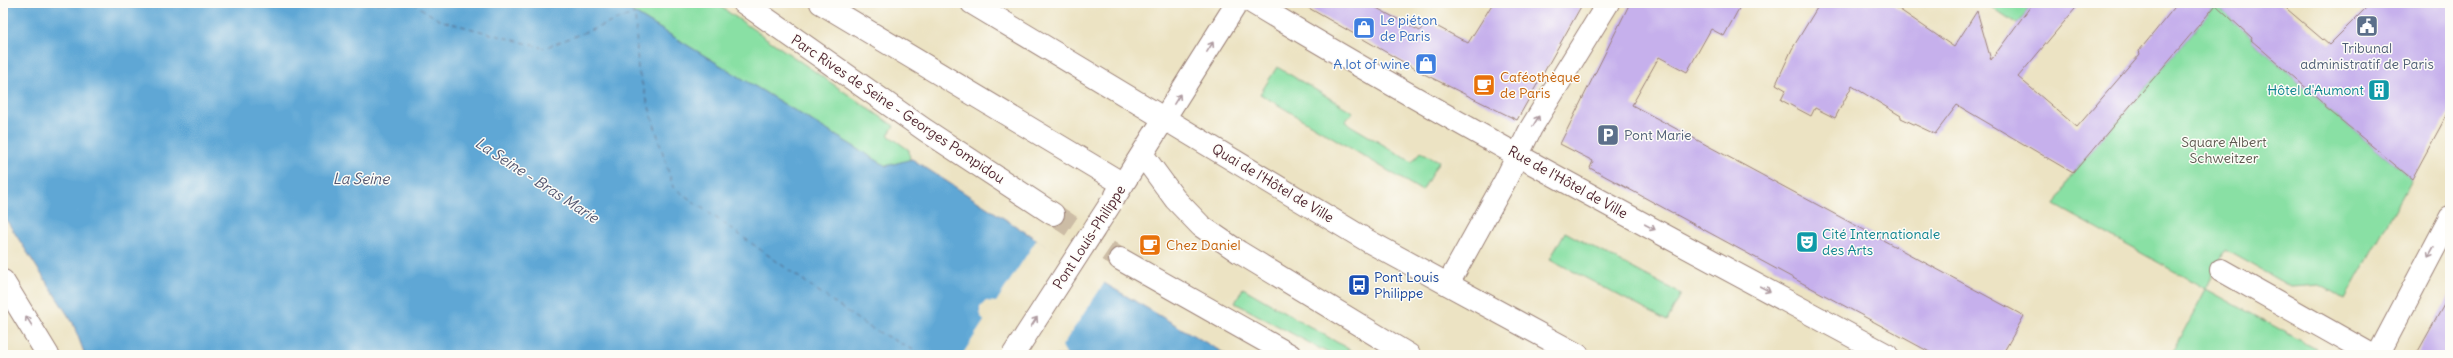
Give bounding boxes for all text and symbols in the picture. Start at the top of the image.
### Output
place label: Le piéton de Paris [1380,11,1437,45]
public building icon: Tribunal administratif de Paris [2354,13,2380,39]
shop icon: Le piéton de Paris [1351,15,1377,41]
street label: Parc Rives de Seine - Georges Pompidou [788,31,1008,187]
place label: Tribunal administratif de Paris [2300,39,2434,73]
one-way arrow [1206,41,1214,53]
shop icon: A lot of wine [1413,51,1439,77]
place label: A lot of wine [1333,55,1410,73]
place label: Caféothèque de Paris [1500,68,1580,102]
cafe icon: Caféothèque de Paris [1471,72,1497,98]
building icon: Hôtel d'Aumont [2366,77,2392,103]
place label: Hôtel d'Aumont [2267,81,2364,99]
one-way arrow [1173,93,1181,105]
one-way arrow [1533,115,1541,127]
parking icon: Pont Marie [1595,122,1621,148]
place label: Pont Marie [1624,126,1692,144]
water label: La Seine - Bras Marie [472,133,603,227]
park label: Square Albert Schweitzer [2181,133,2267,167]
street label: Quai de l'Hôtel de Ville [1209,139,1337,227]
street label: Rue de l'Hôtel de Ville [1505,142,1631,222]
water label: La Seine [333,169,390,188]
street label: Pont Louis-Philippe [1049,182,1129,292]
one-way arrow [1644,223,1656,231]
place label: Cité Internationale des Arts [1822,225,1940,259]
theatre icon: Cité Internationale des Arts [1794,229,1820,255]
cafe icon: Chez Daniel [1137,232,1163,258]
place label: Chez Daniel [1166,236,1241,254]
one-way arrow [2427,246,2435,258]
place label: Pont Louis Philippe [1374,268,1439,302]
bus stop icon: Pont Louis Philippe [1346,272,1372,298]
one-way arrow [1758,285,1770,293]
one-way arrow [25,316,33,327]
one-way arrow [1030,317,1038,328]

